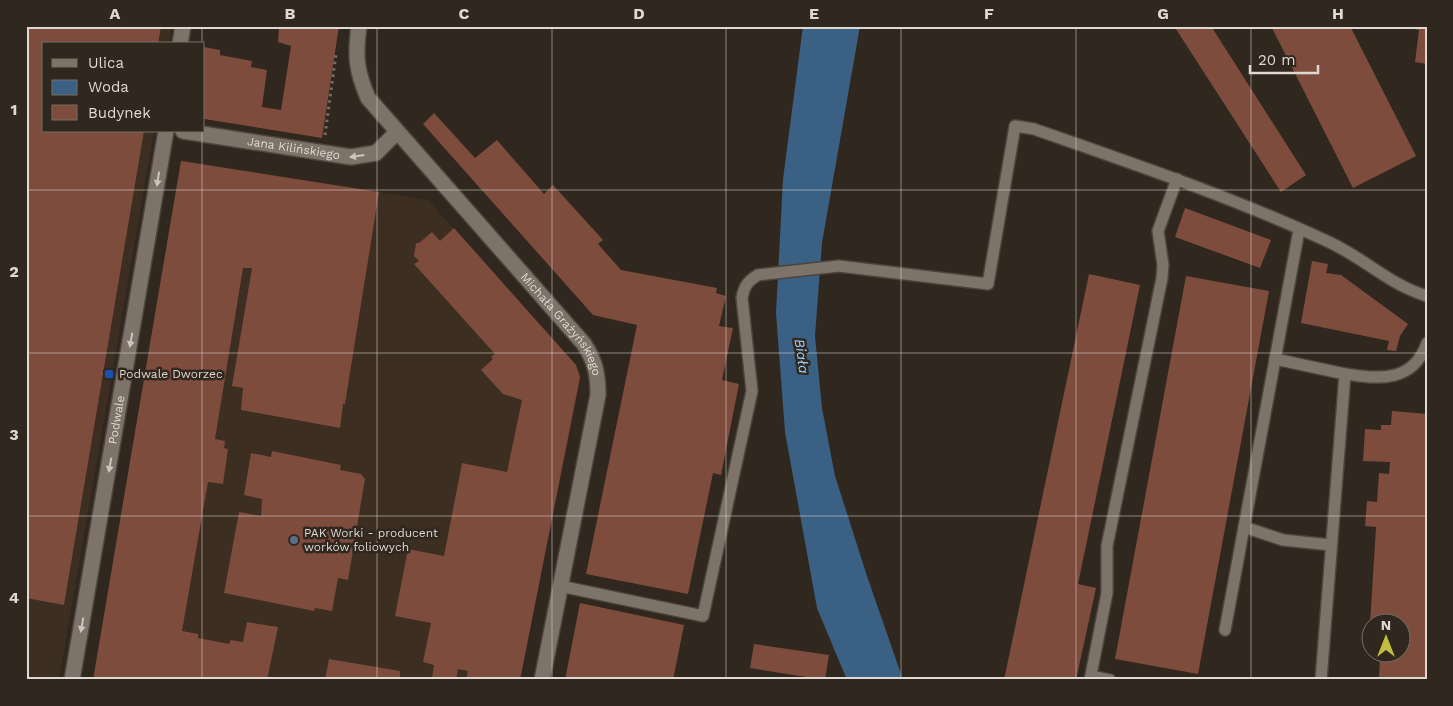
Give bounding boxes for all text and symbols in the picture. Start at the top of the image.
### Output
text: A [110,4,121,23]
text: B [285,4,296,23]
text: C [459,4,470,23]
text: D [633,4,645,23]
text: E [809,4,819,23]
text: F [984,4,994,23]
text: G [1157,4,1169,23]
text: H [1332,4,1344,23]
legend [42,42,205,132]
scale bar [1250,42,1318,74]
text: 20 m [1258,51,1296,69]
text: Ulica [88,54,125,72]
text: Woda [88,78,129,96]
text: 1 [11,100,17,119]
text: Budynek [88,104,151,122]
street label: Jana Kilińskiego [246,134,341,162]
one-way arrow [348,152,364,160]
one-way arrow [154,172,162,188]
text: 2 [9,262,19,281]
street label: Michała Grażyńskiego [518,270,604,377]
one-way arrow [127,332,135,348]
water label: Biała [792,338,812,375]
place label: Podwale Dworzec [119,367,223,381]
marker: Podwale Dworzec [103,368,115,380]
street label: Podwale [105,394,128,445]
text: 3 [9,425,19,444]
one-way arrow [105,457,113,473]
place label: PAK Worki - producent worków foliowych [304,526,438,554]
marker: PAK Worki - producent worków foliowych [288,534,300,546]
text: 4 [9,588,19,607]
north arrow [1360,614,1410,664]
one-way arrow [78,617,86,633]
text: N [1381,617,1391,633]

